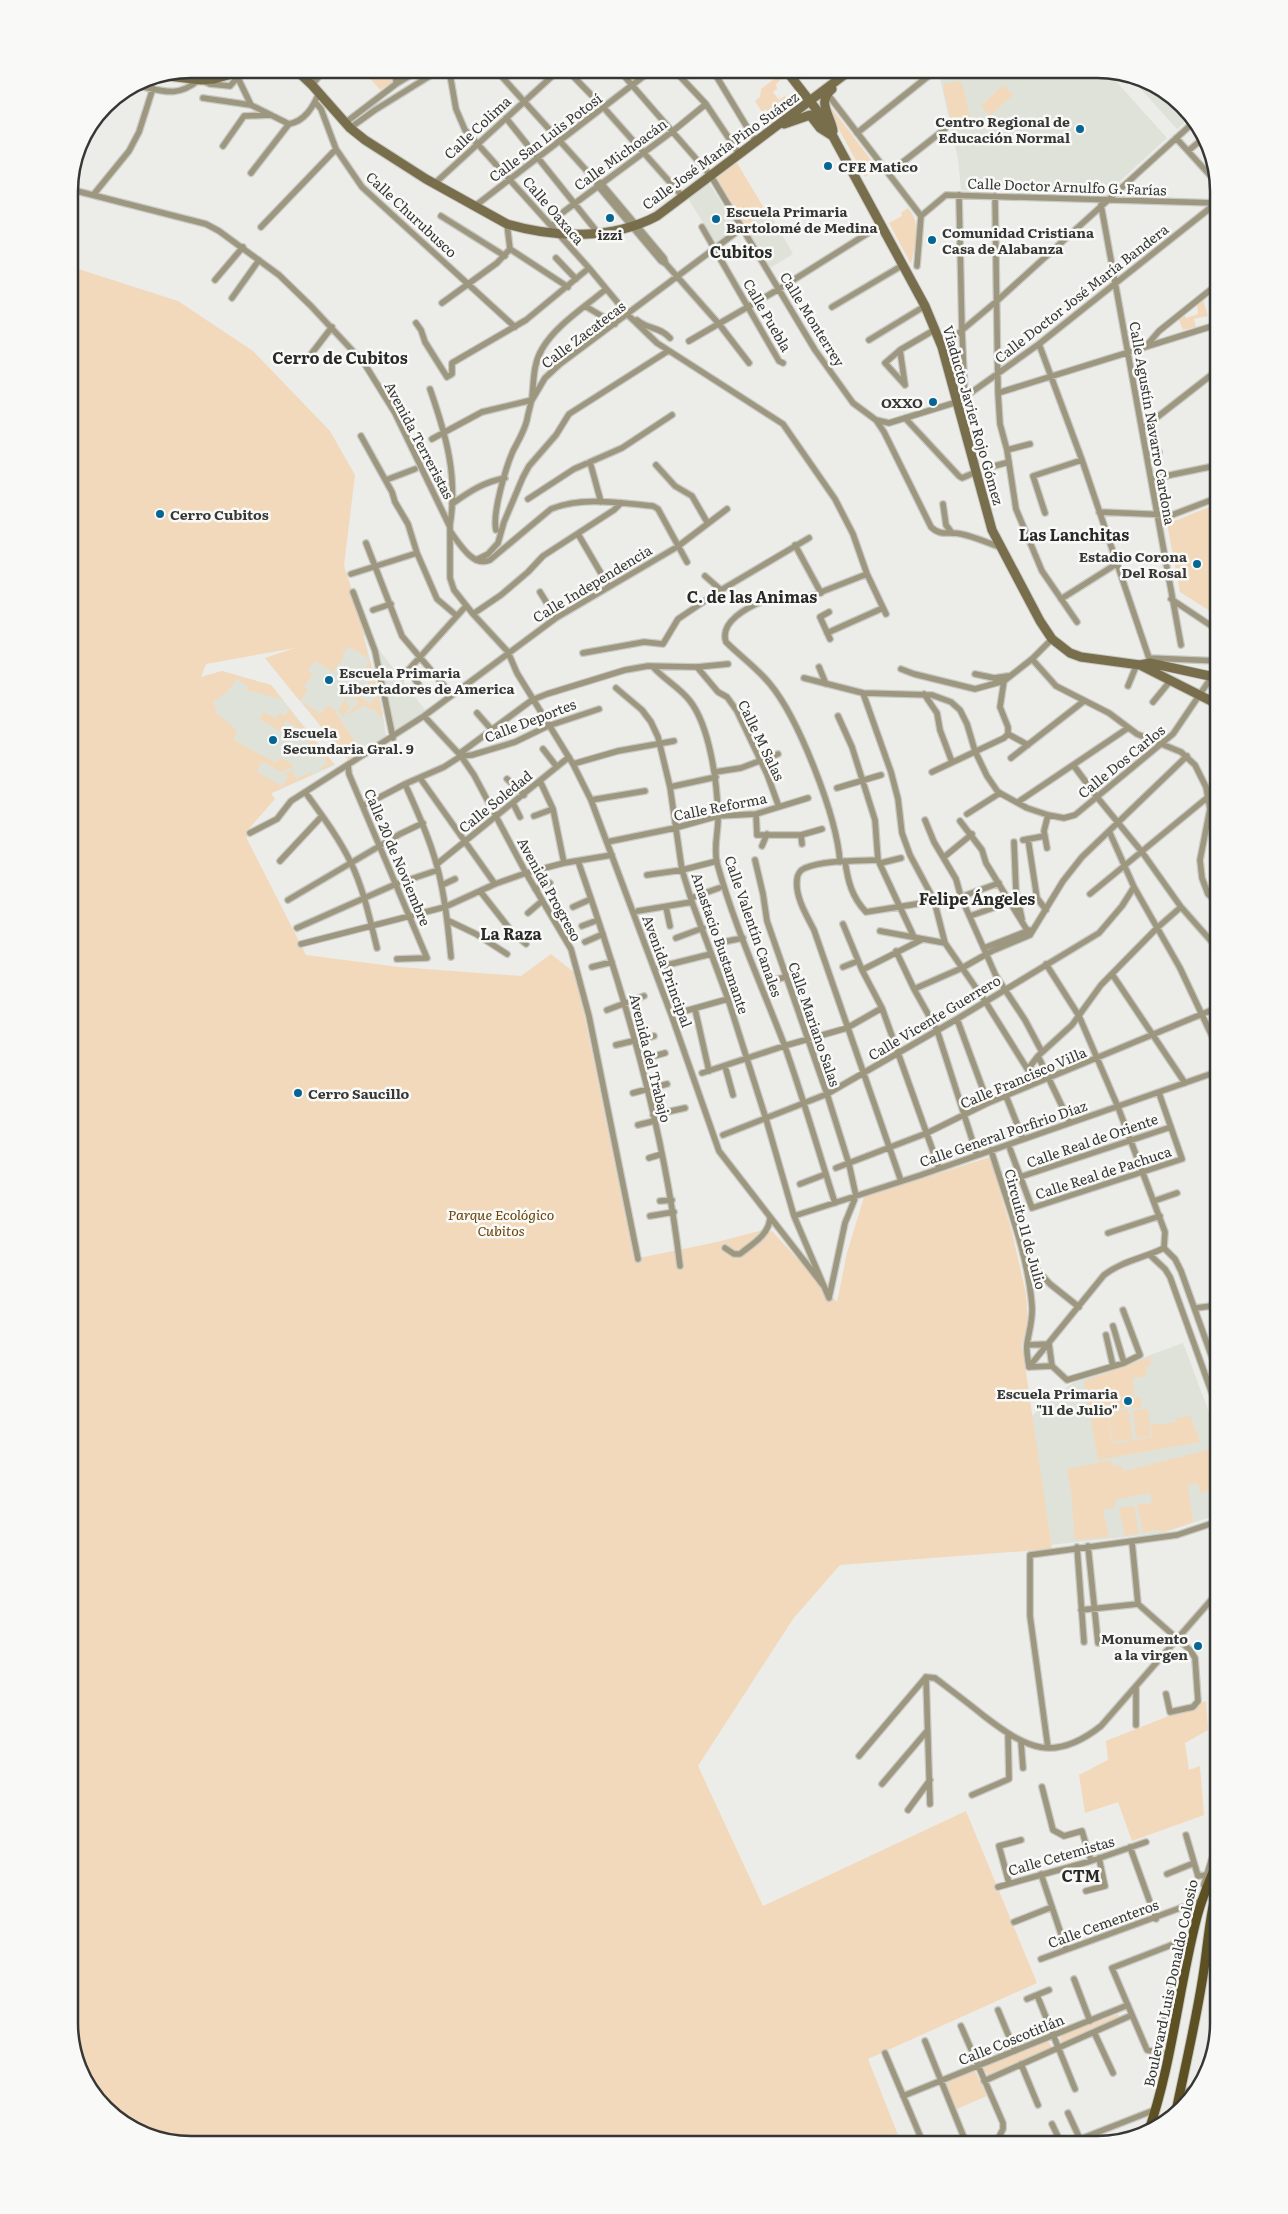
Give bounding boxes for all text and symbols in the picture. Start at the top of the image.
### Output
street label: Calle José María Pino Suárez [638,86,803,214]
street label: Calle San Luis Potosí [484,88,606,186]
street label: Calle Colima [439,90,515,163]
place label: Centro Regional de Educación Normal [935,111,1070,147]
street label: Calle Michoacán [569,113,671,195]
marker: Centro Regional de Educación Normal [1074,123,1086,135]
place label: CFE Matico [838,156,918,176]
marker: CFE Matico [822,160,834,172]
street label: Calle Churubusco [362,166,462,262]
street label: Calle Oaxaca [519,172,590,249]
street label: Calle Doctor Arnulfo G. Farías [967,173,1167,199]
place label: Escuela Primaria Bartolomé de Medina [726,201,879,237]
marker: izzi [604,212,616,224]
marker: Escuela Primaria Bartolomé de Medina [710,213,722,225]
street label: Calle Doctor José María Bandera [990,219,1172,367]
place label: Comunidad Cristiana Casa de Alabanza [942,222,1095,258]
place label: izzi [597,224,623,244]
marker: Comunidad Cristiana Casa de Alabanza [926,234,938,246]
district label: Cubitos [710,239,772,263]
street label: Calle Monterrey [776,268,851,371]
street label: Calle Puebla [739,275,797,356]
street label: Calle Zacatecas [537,296,629,372]
street label: Calle Agustín Navarro Cardona [1125,320,1181,527]
street label: Viaducto Javier Rojo Gómez [939,323,1009,507]
district label: Cerro de Cubitos [272,345,408,369]
street label: Avenida Terreristas [381,378,459,502]
place label: OXXO [881,392,923,412]
marker: OXXO [927,396,939,408]
place label: Cerro Cubitos [170,504,269,524]
marker: Cerro Cubitos [154,508,166,520]
district label: Las Lanchitas [1019,522,1129,546]
street label: Calle Independencia [529,539,656,627]
place label: Estadio Corona Del Rosal [1079,546,1188,582]
marker: Estadio Corona Del Rosal [1191,558,1203,570]
district label: C. de las Animas [687,584,817,608]
place label: Escuela Primaria Libertadores de America [339,662,515,698]
marker: Escuela Primaria Libertadores de America [323,674,335,686]
street label: Calle Deportes [481,693,579,747]
street label: Calle M Salas [734,696,790,784]
street label: Calle Dos Carlos [1073,720,1169,802]
place label: Escuela Secundaria Gral. 9 [283,722,414,758]
marker: Escuela Secundaria Gral. 9 [267,734,279,746]
street label: Calle Soledad [454,765,536,837]
street label: Calle 20 de Noviembre [360,785,436,929]
street label: Calle Reforma [672,787,769,825]
street label: Avenida Progreso [513,833,587,945]
street label: Calle Valentín Canales [720,853,788,999]
street label: Anastacio Bustamante [687,870,755,1016]
district label: Felipe Ángeles [919,886,1035,910]
street label: Avenida Principal [638,912,698,1030]
district label: La Raza [480,921,543,945]
street label: Calle Mariano Salas [784,959,846,1089]
street label: Calle Vicente Guerrero [864,969,1004,1065]
street label: Avenida del Trabajo [625,992,677,1124]
street label: Calle Francisco Villa [957,1041,1090,1113]
place label: Cerro Saucillo [308,1083,410,1103]
marker: Cerro Saucillo [292,1087,304,1099]
street label: Calle General Porfirio Díaz [917,1095,1090,1171]
street label: Calle Real de Oriente [1024,1108,1160,1172]
street label: Calle Real de Pachuca [1032,1140,1174,1203]
street label: Circuito 11 de Julio [1000,1166,1052,1292]
park label: Parque Ecológico Cubitos [448,1204,554,1240]
place label: Escuela Primaria "11 de Julio" [996,1383,1119,1419]
marker: Escuela Primaria "11 de Julio" [1122,1395,1134,1407]
place label: Monumento a la virgen [1101,1628,1188,1664]
marker: Monumento a la virgen [1192,1640,1204,1652]
street label: Calle Cetemistas [1006,1830,1116,1880]
district label: CTM [1062,1863,1101,1887]
street label: Boulevard Luis Donaldo Colosio [1138,1877,1202,2089]
street label: Calle Cementeros [1045,1894,1161,1952]
street label: Calle Coscotitlán [955,2009,1067,2069]

